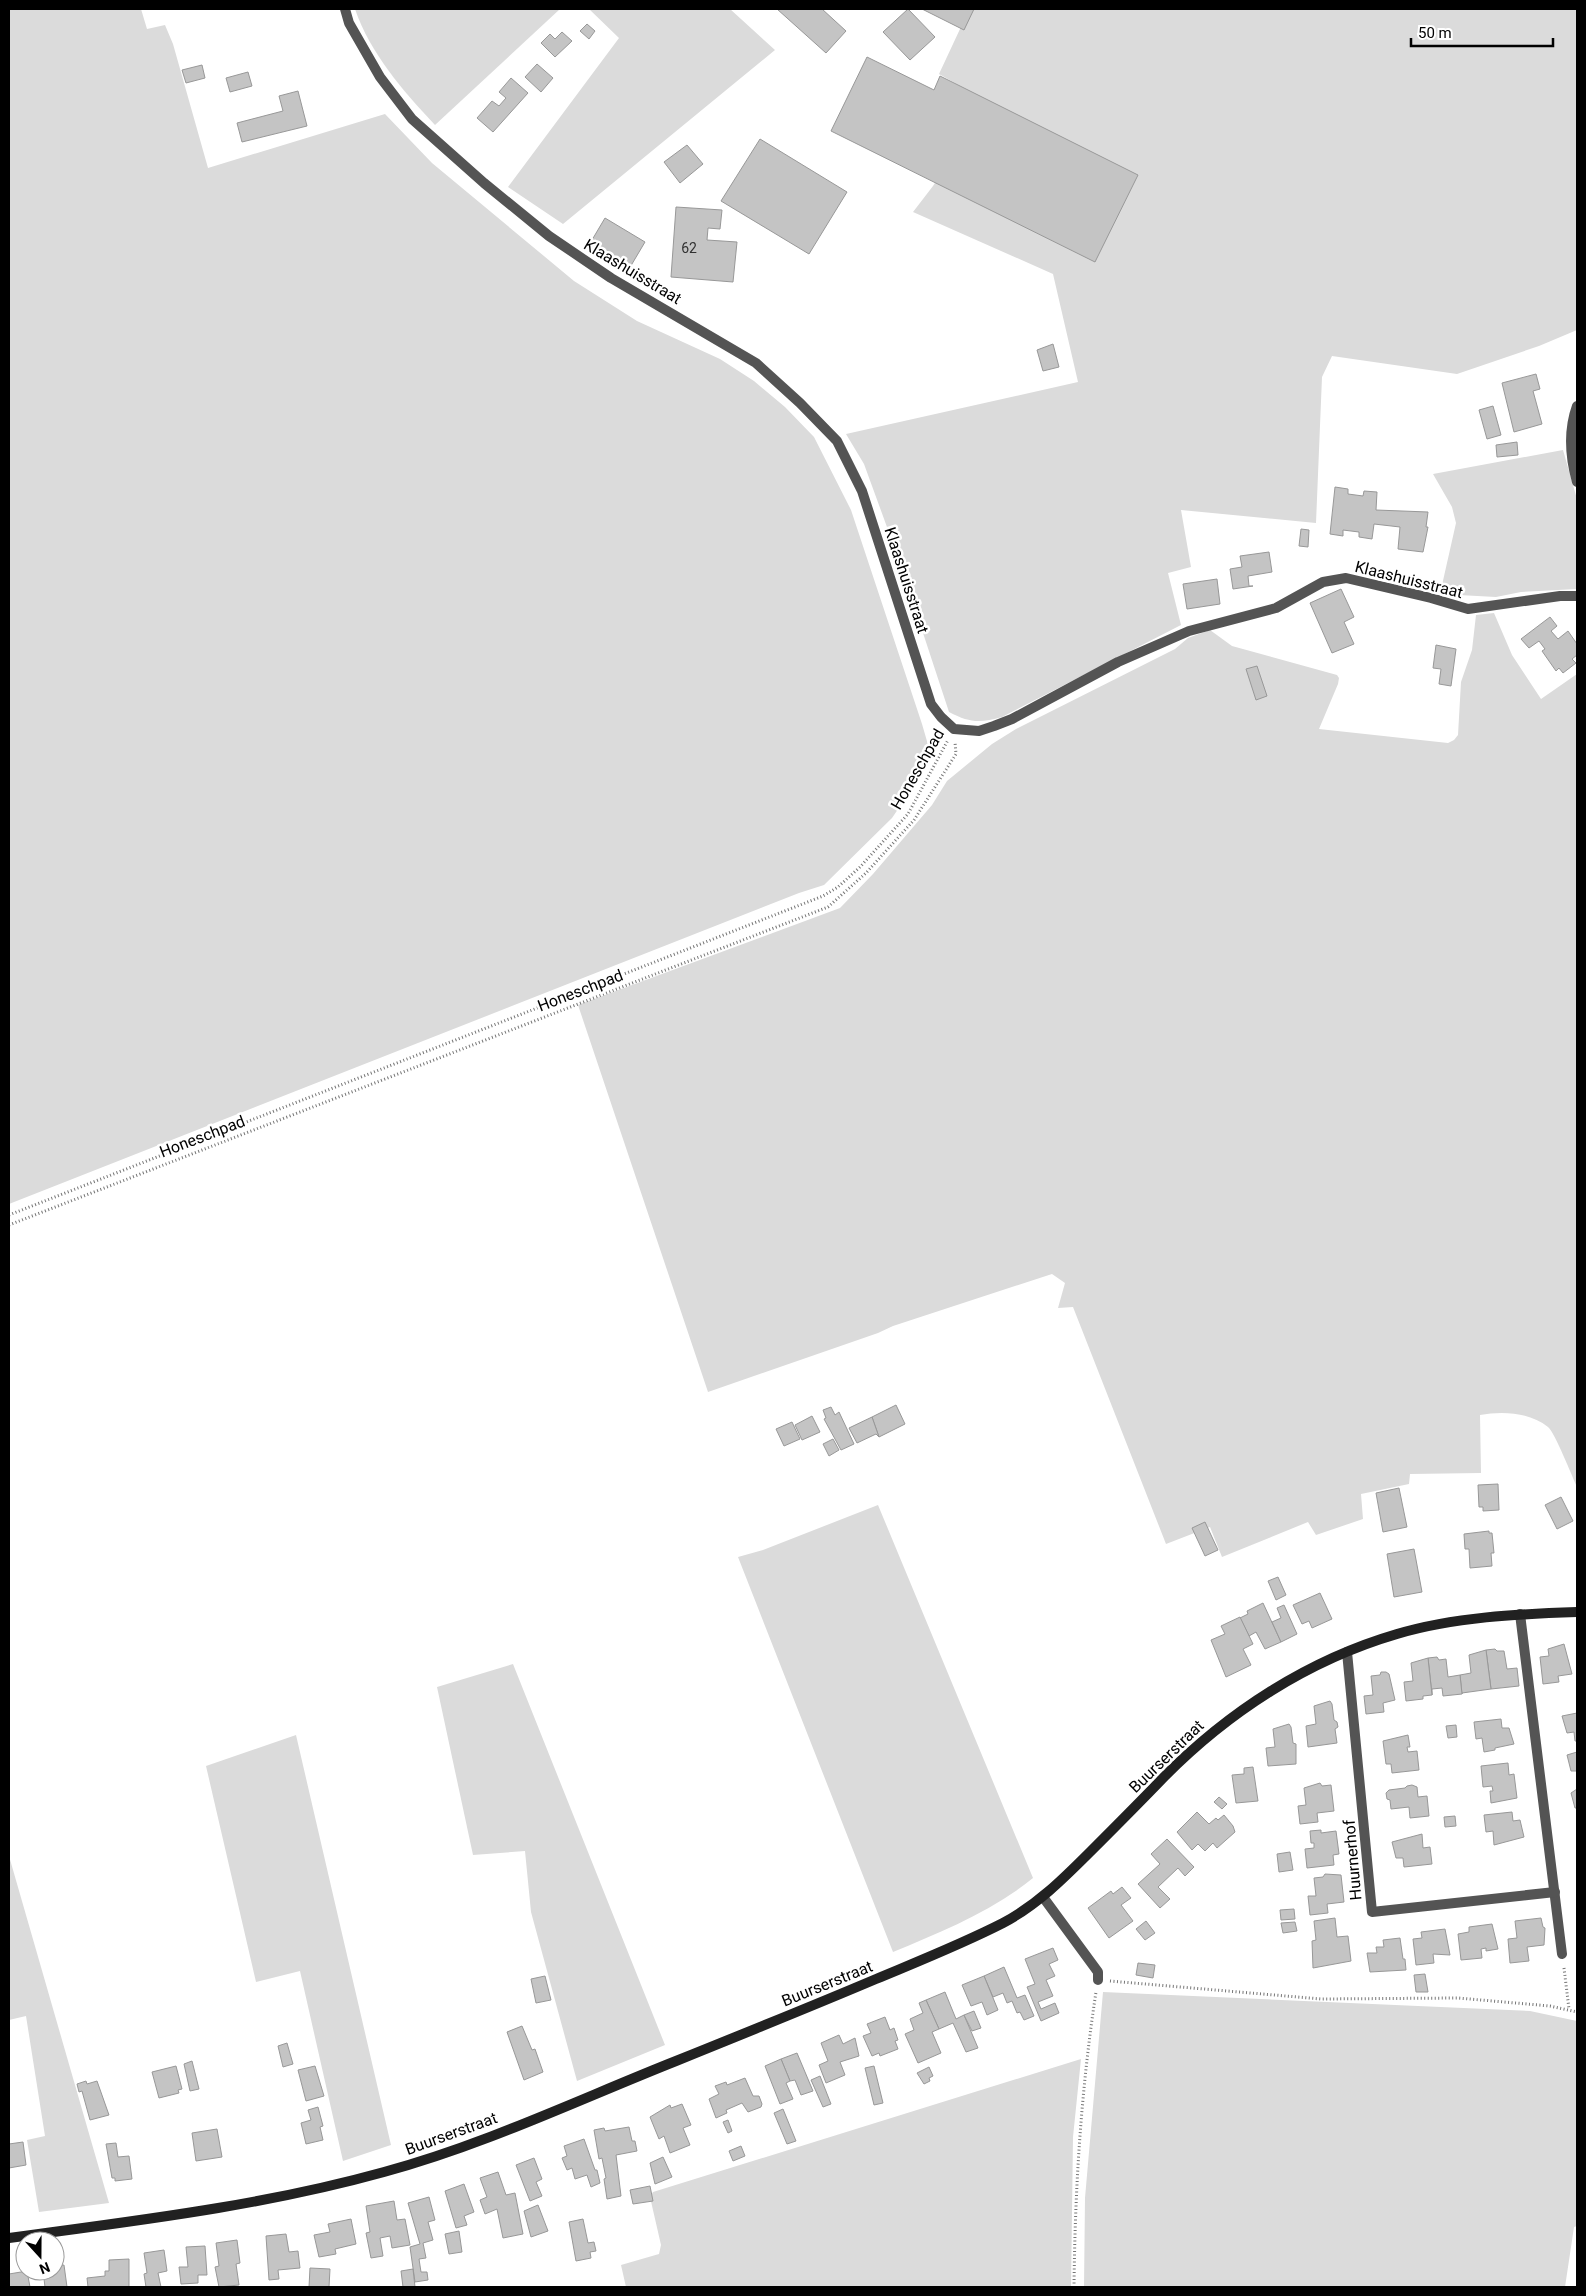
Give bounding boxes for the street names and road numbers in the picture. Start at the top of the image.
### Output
street label: Klaashuisstraat [580,235,685,308]
street label: Klaashuisstraat [880,525,933,636]
street label: Klaashuisstraat [1353,557,1465,602]
street label: Honeschpad [887,726,948,813]
street label: Honeschpad [535,965,626,1015]
street label: Honeschpad [157,1111,248,1161]
street label: Buurserstraat [1125,1716,1208,1797]
street label: Huurnerhof [1339,1818,1365,1901]
street label: Buurserstraat [779,1957,875,2010]
street label: Buurserstraat [403,2108,500,2159]

